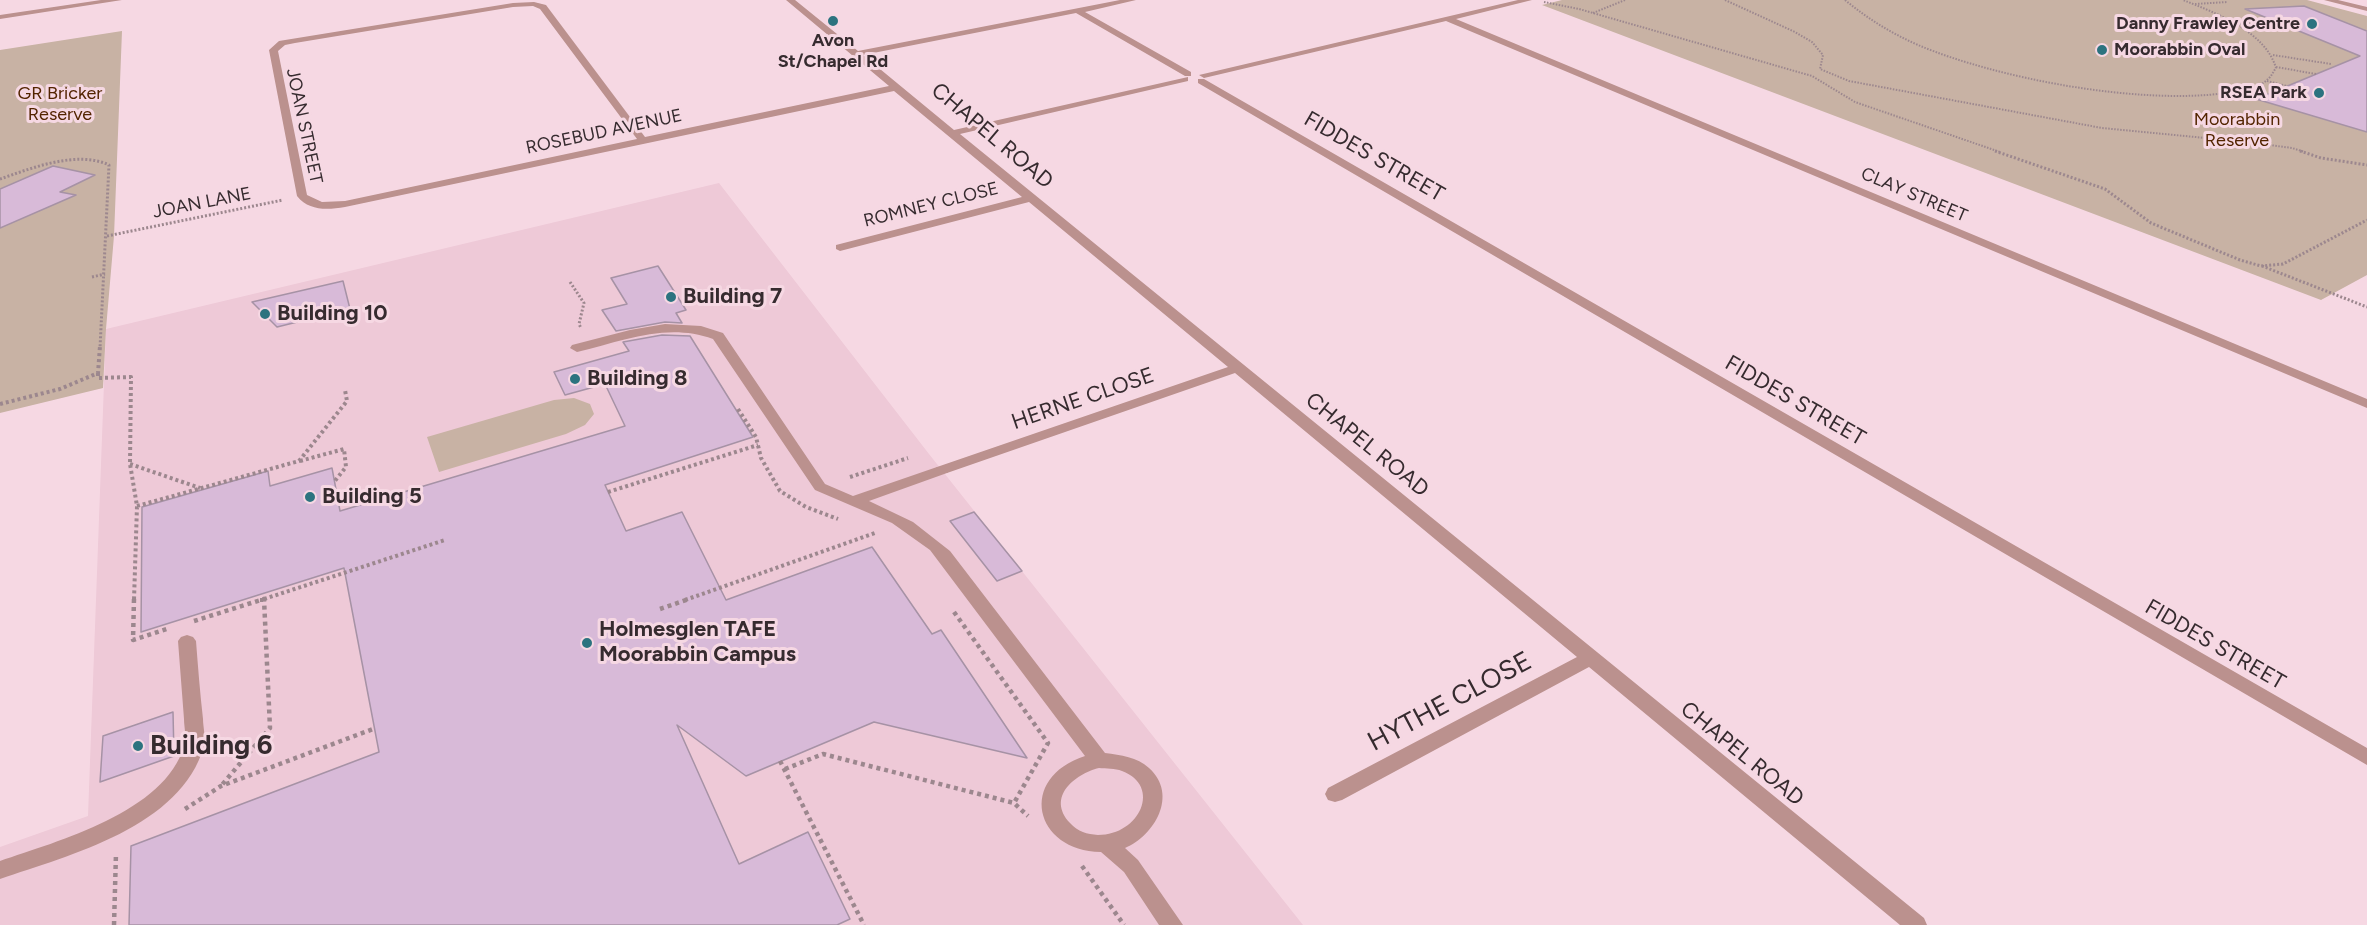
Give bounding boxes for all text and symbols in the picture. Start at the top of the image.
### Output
place label: Danny Frawley Centre [2116,13,2300,35]
marker: Avon St/Chapel Rd [826,14,840,28]
marker: Danny Frawley Centre [2305,17,2319,31]
place label: Avon St/Chapel Rd [778,30,888,72]
place label: Moorabbin Oval [2114,39,2245,61]
marker: Moorabbin Oval [2095,43,2109,57]
street label: JOAN STREET [281,66,327,186]
street label: CHAPEL ROAD [926,77,1058,195]
place label: RSEA Park [2220,82,2307,104]
park label: GR Bricker Reserve [18,83,102,125]
marker: RSEA Park [2312,86,2326,100]
street label: ROSEBUD AVENUE [524,105,684,159]
street label: FIDDES STREET [1299,106,1449,208]
park label: Moorabbin Reserve [2194,109,2280,152]
street label: CLAY STREET [1858,163,1970,227]
street label: ROMNEY CLOSE [861,178,1001,232]
street label: JOAN LANE [151,183,253,223]
place label: Building 7 [683,284,782,310]
marker: Building 7 [664,290,678,304]
place label: Building 10 [277,301,387,327]
marker: Building 10 [258,307,272,321]
street label: FIDDES STREET [1720,350,1870,452]
street label: HERNE CLOSE [1008,362,1158,436]
place label: Building 8 [587,366,687,392]
marker: Building 8 [568,372,582,386]
street label: CHAPEL ROAD [1300,387,1434,503]
place label: Building 5 [322,484,422,510]
marker: Building 5 [303,490,317,504]
street label: FIDDES STREET [2140,594,2290,696]
place label: Holmesglen TAFE Moorabbin Campus [599,617,796,668]
marker: Holmesglen TAFE Moorabbin Campus [580,636,594,650]
street label: HYTHE CLOSE [1363,645,1537,759]
street label: CHAPEL ROAD [1675,696,1809,812]
place label: Building 6 [150,730,272,762]
marker: Building 6 [131,739,145,753]

